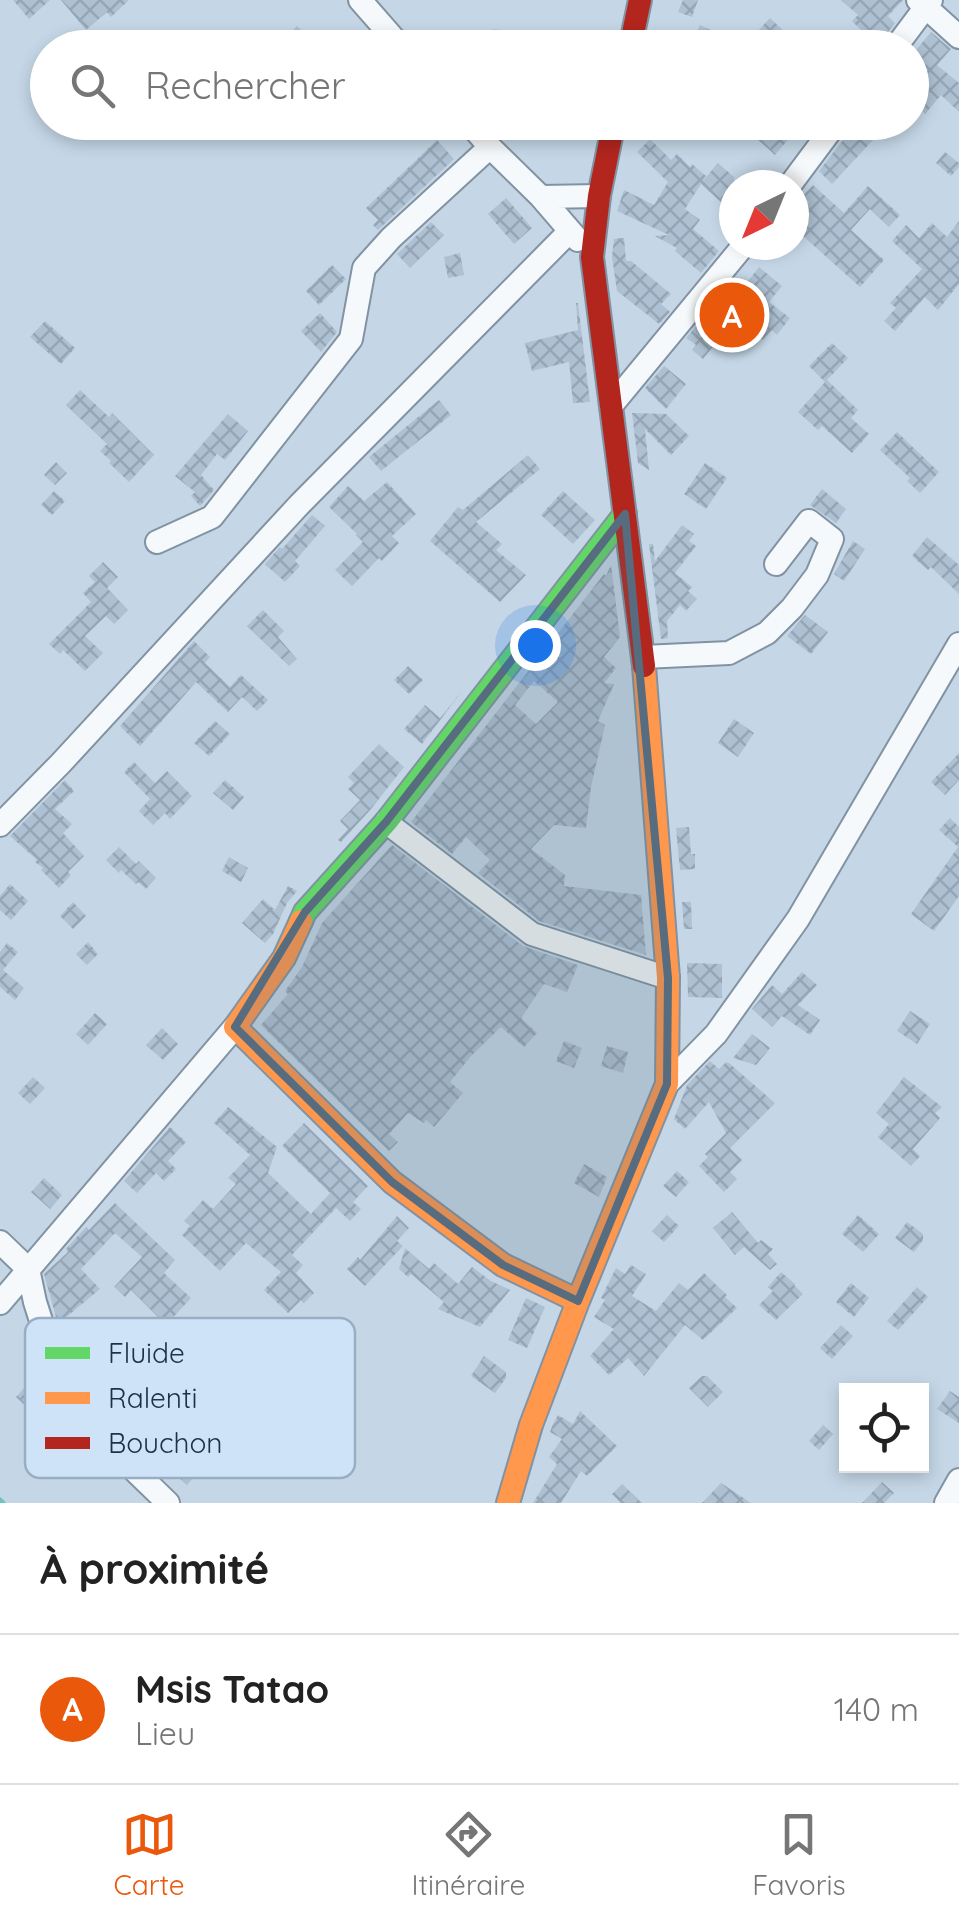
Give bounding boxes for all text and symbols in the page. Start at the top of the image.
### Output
search box [30,30,929,140]
icon: search [65,58,120,113]
text: Rechercher [145,61,346,109]
north arrow [719,170,809,260]
pin: A [700,278,764,352]
your location [510,620,561,671]
legend [25,1318,355,1478]
text: Fluide [108,1335,185,1370]
text: Ralenti [108,1380,198,1415]
map controls [839,1383,929,1473]
button: locate [839,1383,929,1473]
text: Bouchon [108,1425,223,1460]
text: À proximité [40,1542,269,1595]
text: Msis Tatao [135,1665,329,1713]
text: A [62,1689,83,1729]
text: 140 m [834,1689,919,1729]
text: Lieu [135,1713,195,1753]
tab: Carte [113,1807,185,1902]
tab: Itinéraire [411,1807,525,1902]
tab: Favoris [752,1807,846,1902]

